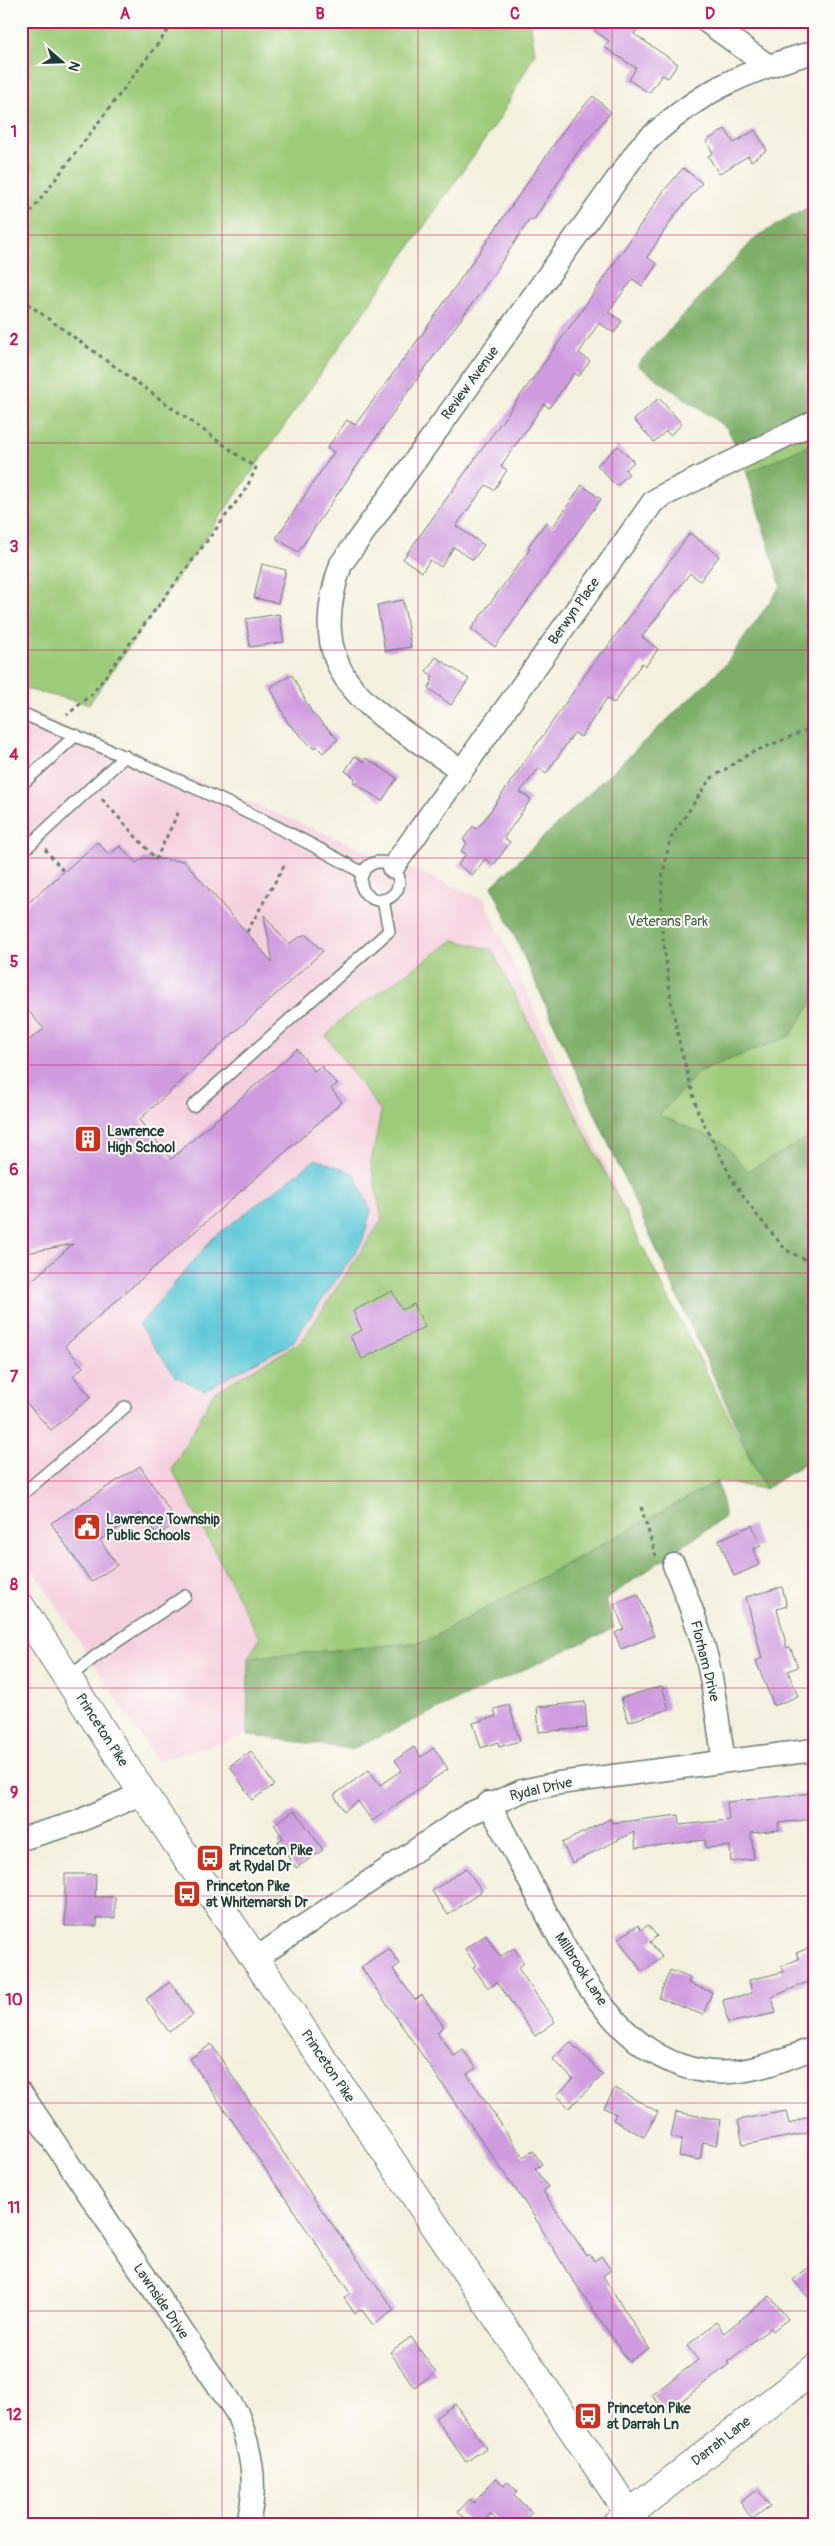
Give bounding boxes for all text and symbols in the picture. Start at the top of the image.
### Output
text: A [120,4,131,24]
text: B [315,4,325,24]
text: C [510,4,520,24]
text: D [705,4,715,24]
north arrow [38,38,88,88]
text: N [64,59,83,74]
text: 1 [11,122,17,142]
text: 2 [10,330,19,350]
street label: Review Avenue [438,343,502,423]
text: 3 [10,537,19,557]
street label: Berwyn Place [545,574,603,648]
text: 4 [9,745,19,765]
park label: Veterans Park [628,913,708,930]
text: 5 [10,952,19,972]
place label: Lawrence High School [107,1123,175,1156]
building icon: Lawrence High School [73,1124,103,1154]
text: 6 [9,1160,19,1180]
text: 7 [10,1367,19,1387]
place label: Lawrence Township Public Schools [106,1511,220,1544]
public building icon: Lawrence Township Public Schools [72,1512,102,1542]
text: 8 [10,1575,18,1595]
street label: Florham Drive [687,1619,723,1703]
street label: Princeton Pike [72,1690,132,1770]
street label: Rydal Drive [508,1774,574,1804]
text: 9 [10,1783,18,1803]
place label: Princeton Pike at Rydal Dr [229,1842,314,1875]
bus stop icon: Princeton Pike at Rydal Dr [195,1843,225,1873]
place label: Princeton Pike at Whitemarsh Dr [206,1878,309,1911]
bus stop icon: Princeton Pike at Whitemarsh Dr [172,1879,202,1909]
street label: Millbrook Lane [551,1929,611,2009]
text: 10 [5,1990,23,2010]
street label: Princeton Pike [298,2027,358,2106]
text: 11 [8,2198,20,2218]
street label: Lawnside Drive [130,2260,192,2342]
place label: Princeton Pike at Darrah Ln [607,2400,692,2433]
bus stop icon: Princeton Pike at Darrah Ln [573,2401,603,2431]
text: 12 [6,2405,22,2425]
street label: Darrah Lane [688,2413,754,2469]

